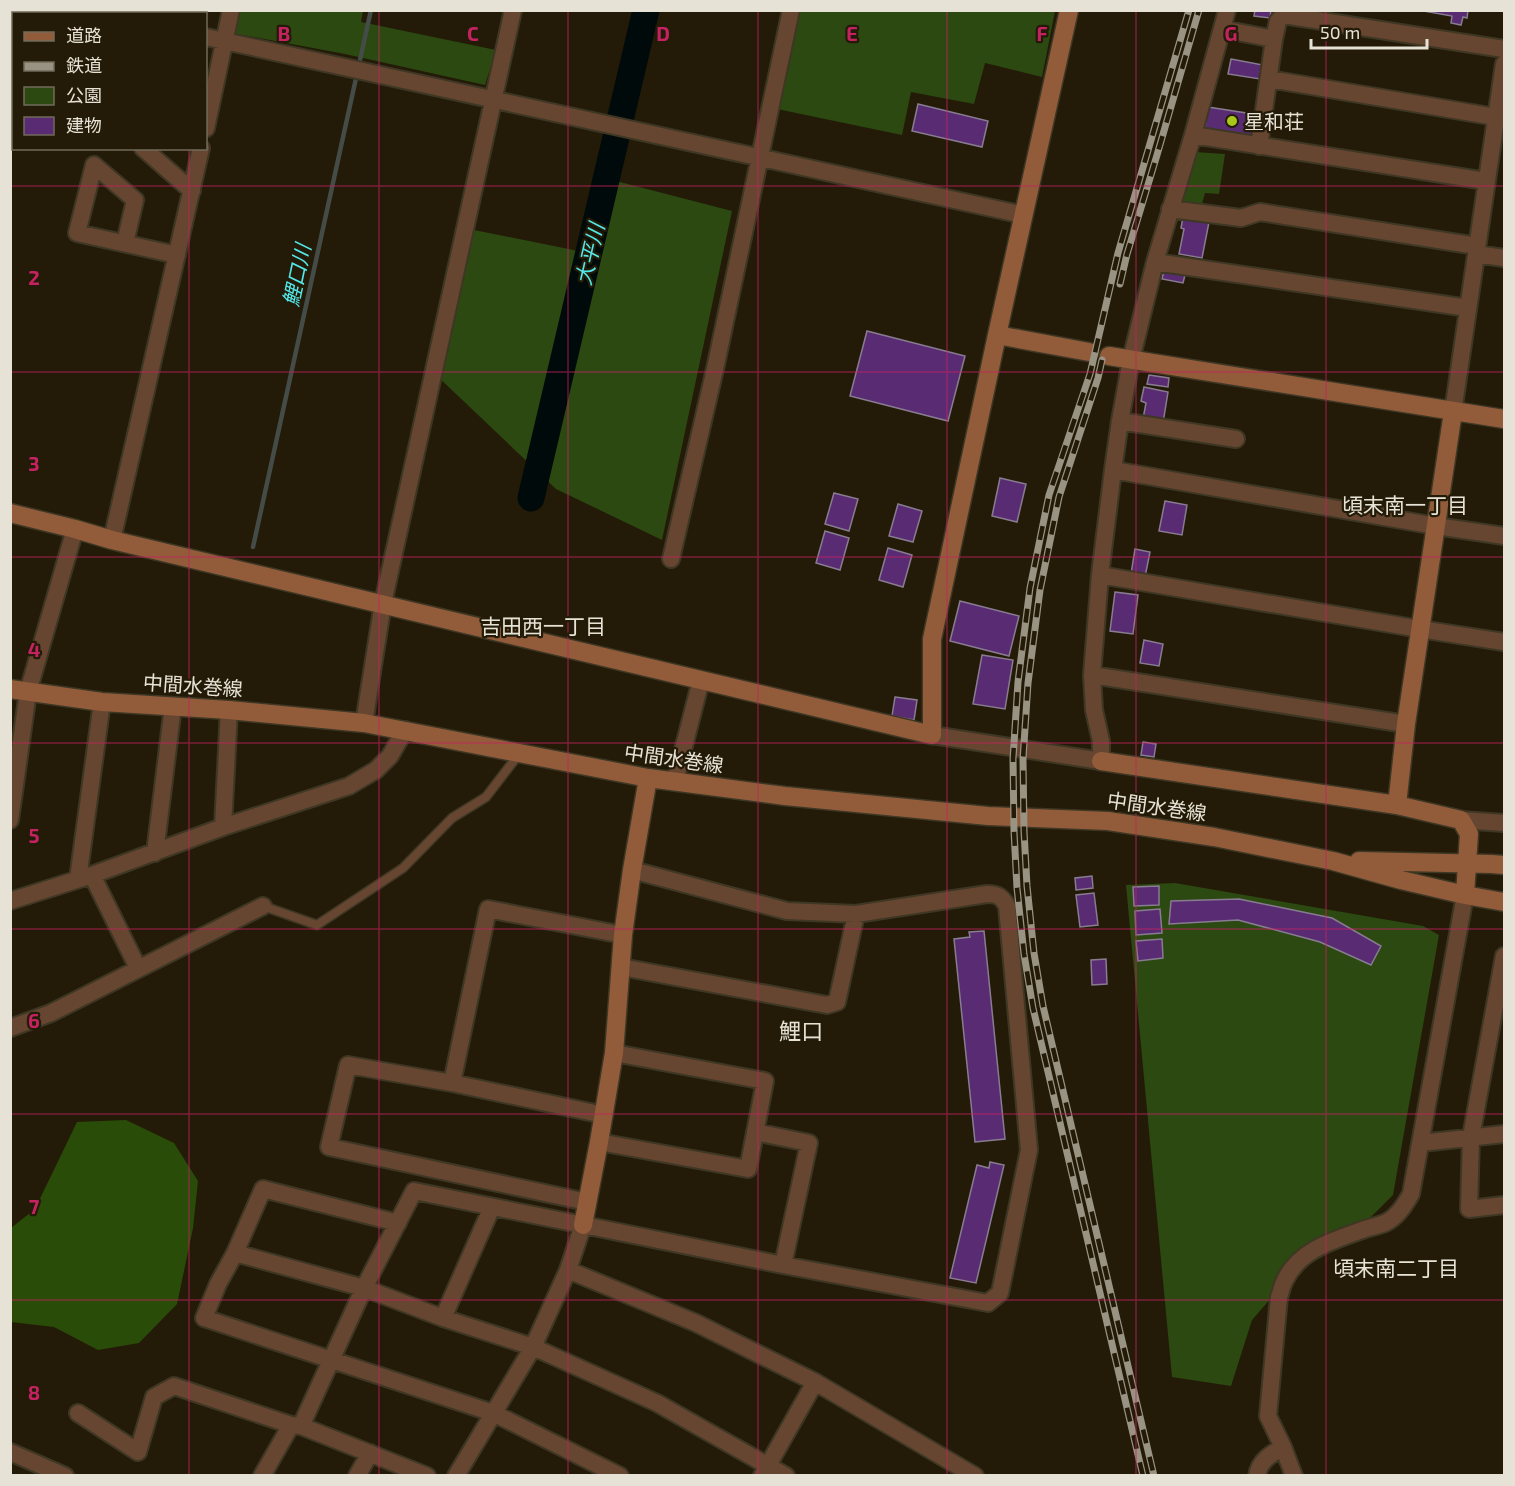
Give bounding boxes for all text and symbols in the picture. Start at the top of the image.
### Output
legend [12,12,207,150]
scale bar [1311,12,1426,50]
text: B [278,21,290,45]
text: C [467,21,479,45]
text: D [656,21,670,45]
text: E [846,21,858,45]
text: F [1036,21,1048,45]
text: G [1225,21,1237,45]
text: 50 m [1320,21,1360,43]
text: 道路 [66,24,102,46]
text: 鉄道 [66,54,102,76]
text: 公園 [66,84,102,106]
place label: 星和荘 [1244,109,1304,133]
text: 建物 [66,114,102,136]
marker: 星和荘 [1225,114,1239,128]
water label: 大平川 [570,219,609,288]
water label: 鯉口川 [277,240,315,308]
text: 2 [28,265,40,289]
text: 3 [28,451,40,475]
district label: 頃末南一丁目 [1342,492,1468,517]
district label: 吉田西一丁目 [480,613,606,638]
text: 4 [28,637,41,661]
street label: 中間水巻線 [142,670,244,700]
street label: 中間水巻線 [623,739,725,777]
street label: 中間水巻線 [1106,787,1208,825]
text: 5 [28,823,40,847]
text: 6 [28,1008,40,1032]
district label: 鯉口 [779,1017,823,1043]
text: 7 [29,1194,40,1218]
district label: 頃末南二丁目 [1333,1255,1459,1280]
text: 8 [28,1380,40,1404]

